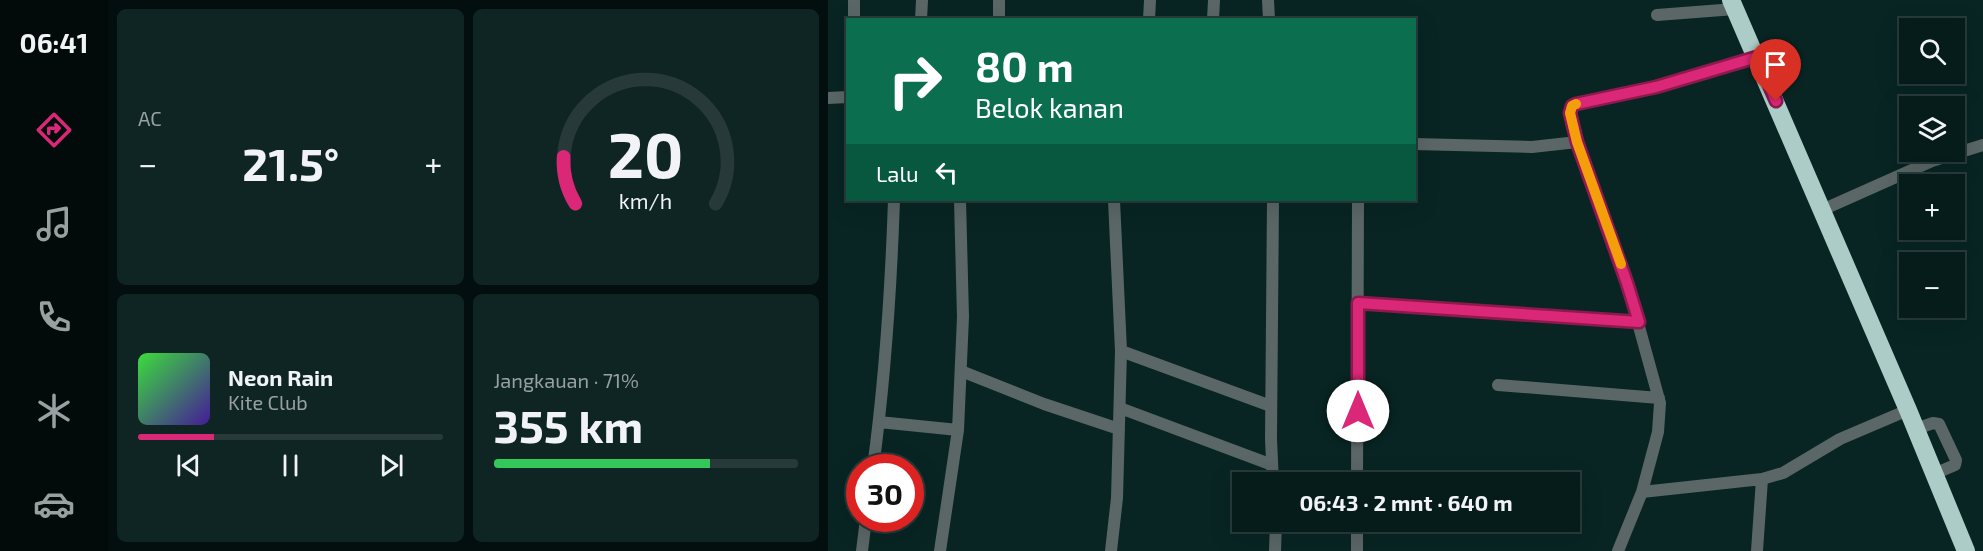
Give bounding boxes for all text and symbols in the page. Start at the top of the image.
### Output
map controls [1899,18,1965,318]
button: search [1899,18,1965,84]
text: 06:41 [20,26,88,58]
pin [1750,39,1801,101]
text: 80 m [975,40,1074,90]
icon: right [876,42,954,120]
icon: arrive [1759,48,1792,81]
text: Belok kanan [975,91,1124,123]
button: layers [1899,96,1965,162]
text: AC [138,106,162,130]
icon: directions [33,109,75,151]
text: 20 [608,116,684,191]
text: 21.5° [242,136,339,190]
text: − [138,143,157,183]
text: + [424,143,442,183]
icon: left [930,156,963,189]
text: Lalu [876,160,918,186]
button: + [1899,174,1965,240]
text: km/h [619,188,672,213]
icon: music [33,203,75,245]
button: − [1899,252,1965,318]
icon: phone [33,296,75,338]
text: Neon Rain [228,364,333,390]
text: Jangkauan · 71% [494,368,639,392]
position arrow [1326,379,1390,443]
icon: climate [33,390,75,432]
text: Kite Club [228,390,308,414]
text: 355 km [494,398,643,452]
icon: previous [172,449,205,482]
icon: pause [274,449,307,482]
icon: next [375,449,408,482]
speed limit sign: 30 [846,454,924,532]
icon: car [33,483,75,525]
text: 06:43 · 2 mnt · 640 m [1299,489,1513,515]

